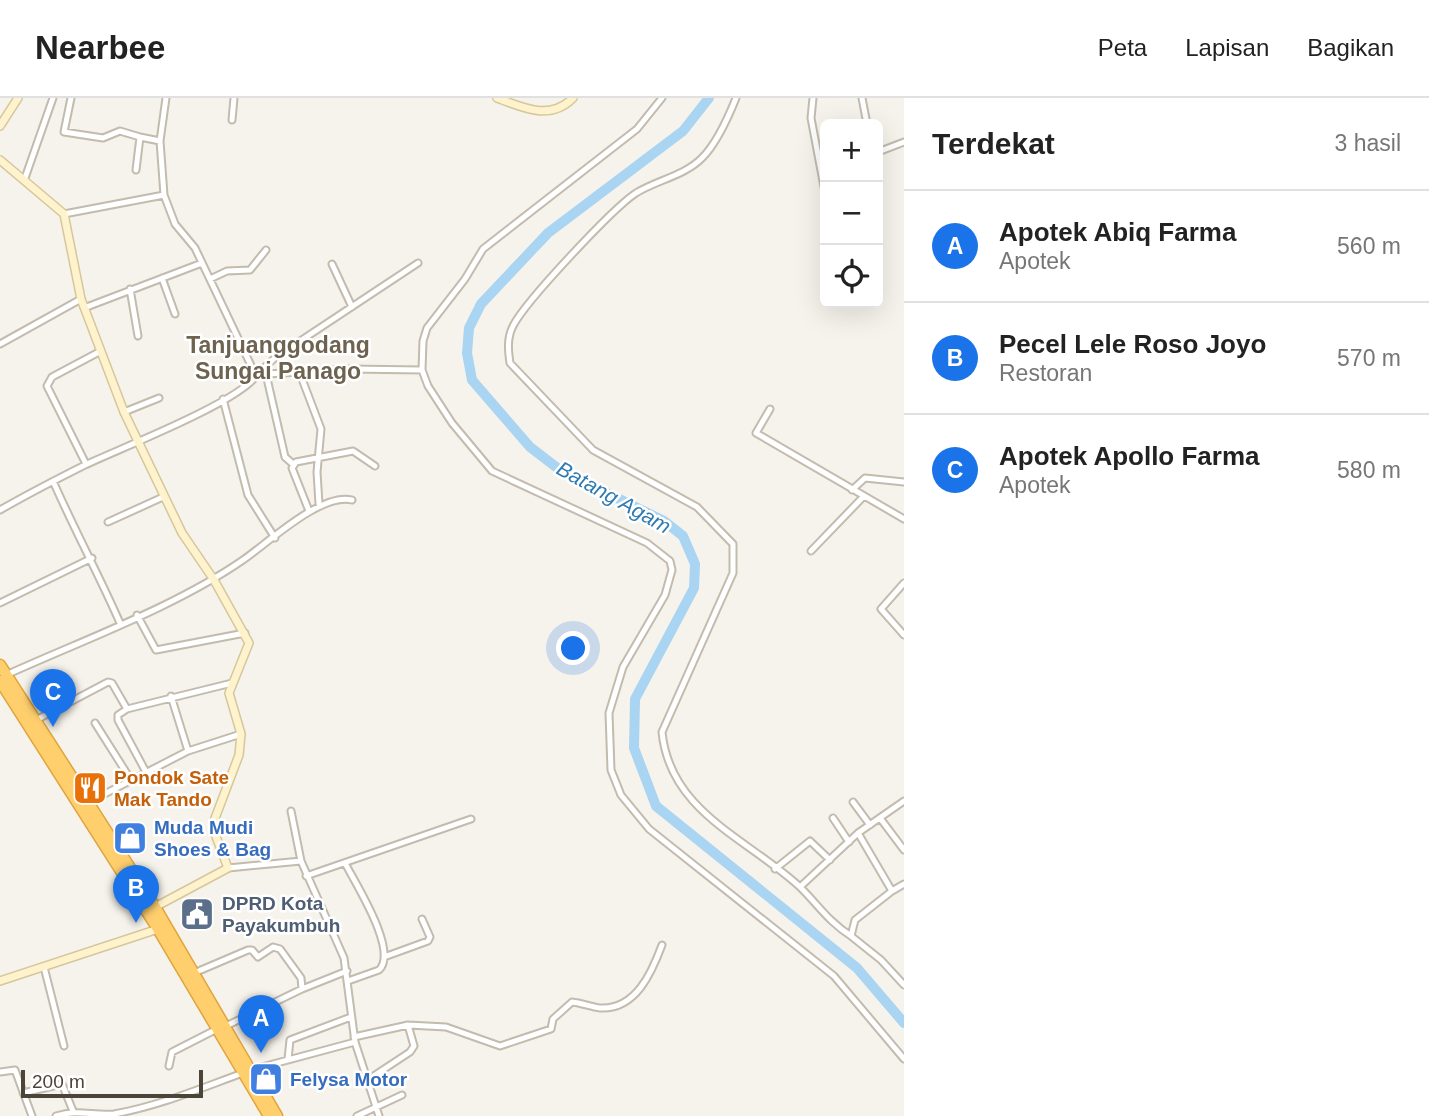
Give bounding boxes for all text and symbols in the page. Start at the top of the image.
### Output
text: Nearbee [35,29,165,66]
text: Peta [1098,34,1147,61]
text: Lapisan [1185,34,1269,61]
text: Bagikan [1307,34,1394,61]
map controls [820,119,883,308]
button: + [820,119,883,182]
text: Terdekat [932,127,1055,160]
text: 3 hasil [1335,130,1401,156]
button: − [820,182,883,245]
text: Apotek Abiq Farma [999,217,1236,247]
text: A [947,233,963,259]
text: 560 m [1337,233,1401,259]
button: locate [820,245,883,308]
text: Apotek [999,248,1071,274]
text: Pecel Lele Roso Joyo [999,329,1266,359]
district label: Tanjuanggodang Sungai Panago [186,332,370,384]
text: B [947,345,963,371]
text: 570 m [1337,345,1401,371]
text: Restoran [999,360,1092,386]
text: Apotek Apollo Farma [999,441,1260,471]
water label: Batang Agam [553,456,675,538]
text: C [947,457,963,483]
text: 580 m [1337,457,1401,483]
text: Apotek [999,472,1071,498]
your location [556,631,590,665]
pin: C [30,669,76,727]
place label: Pondok Sate Mak Tando [114,767,229,810]
restaurant icon: Pondok Sate Mak Tando [71,769,109,807]
place label: Muda Mudi Shoes & Bag [154,817,271,860]
shop icon: Muda Mudi Shoes & Bag [111,819,149,857]
pin: B [113,865,159,923]
place label: DPRD Kota Payakumbuh [222,893,340,936]
public building icon: DPRD Kota Payakumbuh [178,895,216,933]
pin: A [238,995,284,1053]
shop icon: Felysa Motor [247,1060,285,1098]
scale bar [21,1067,203,1099]
place label: Felysa Motor [290,1069,408,1090]
text: 200 m [32,1071,85,1092]

